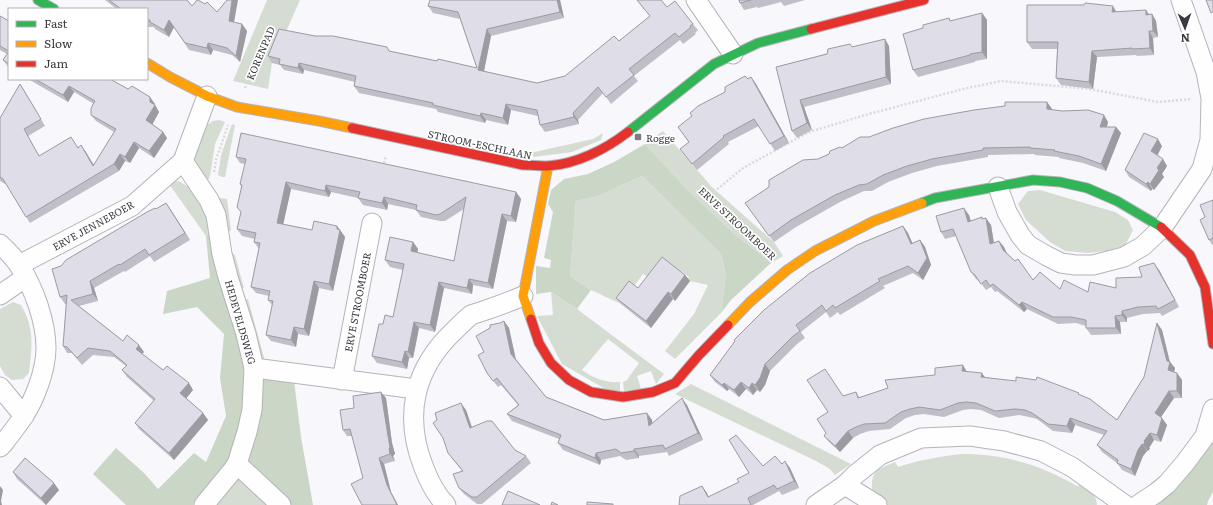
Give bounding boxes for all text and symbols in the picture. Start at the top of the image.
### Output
legend [8,8,148,80]
north arrow [1165,8,1205,48]
text: Fast [44,14,68,32]
street label: KORENPAD [242,23,278,82]
text: N [1180,31,1190,47]
text: Slow [44,34,73,52]
text: Jam [44,54,69,72]
street label: STROOM-ESCHLAAN [427,126,533,162]
place label: Rogge [646,130,675,145]
marker: Rogge [633,132,643,142]
street label: ERVE STROOMBOER [696,183,780,263]
street label: ERVE JENNEBOER [49,196,137,254]
street label: ERVE STROOMBOER [340,251,374,353]
street label: HEDEVELDSWEG [222,278,260,366]

